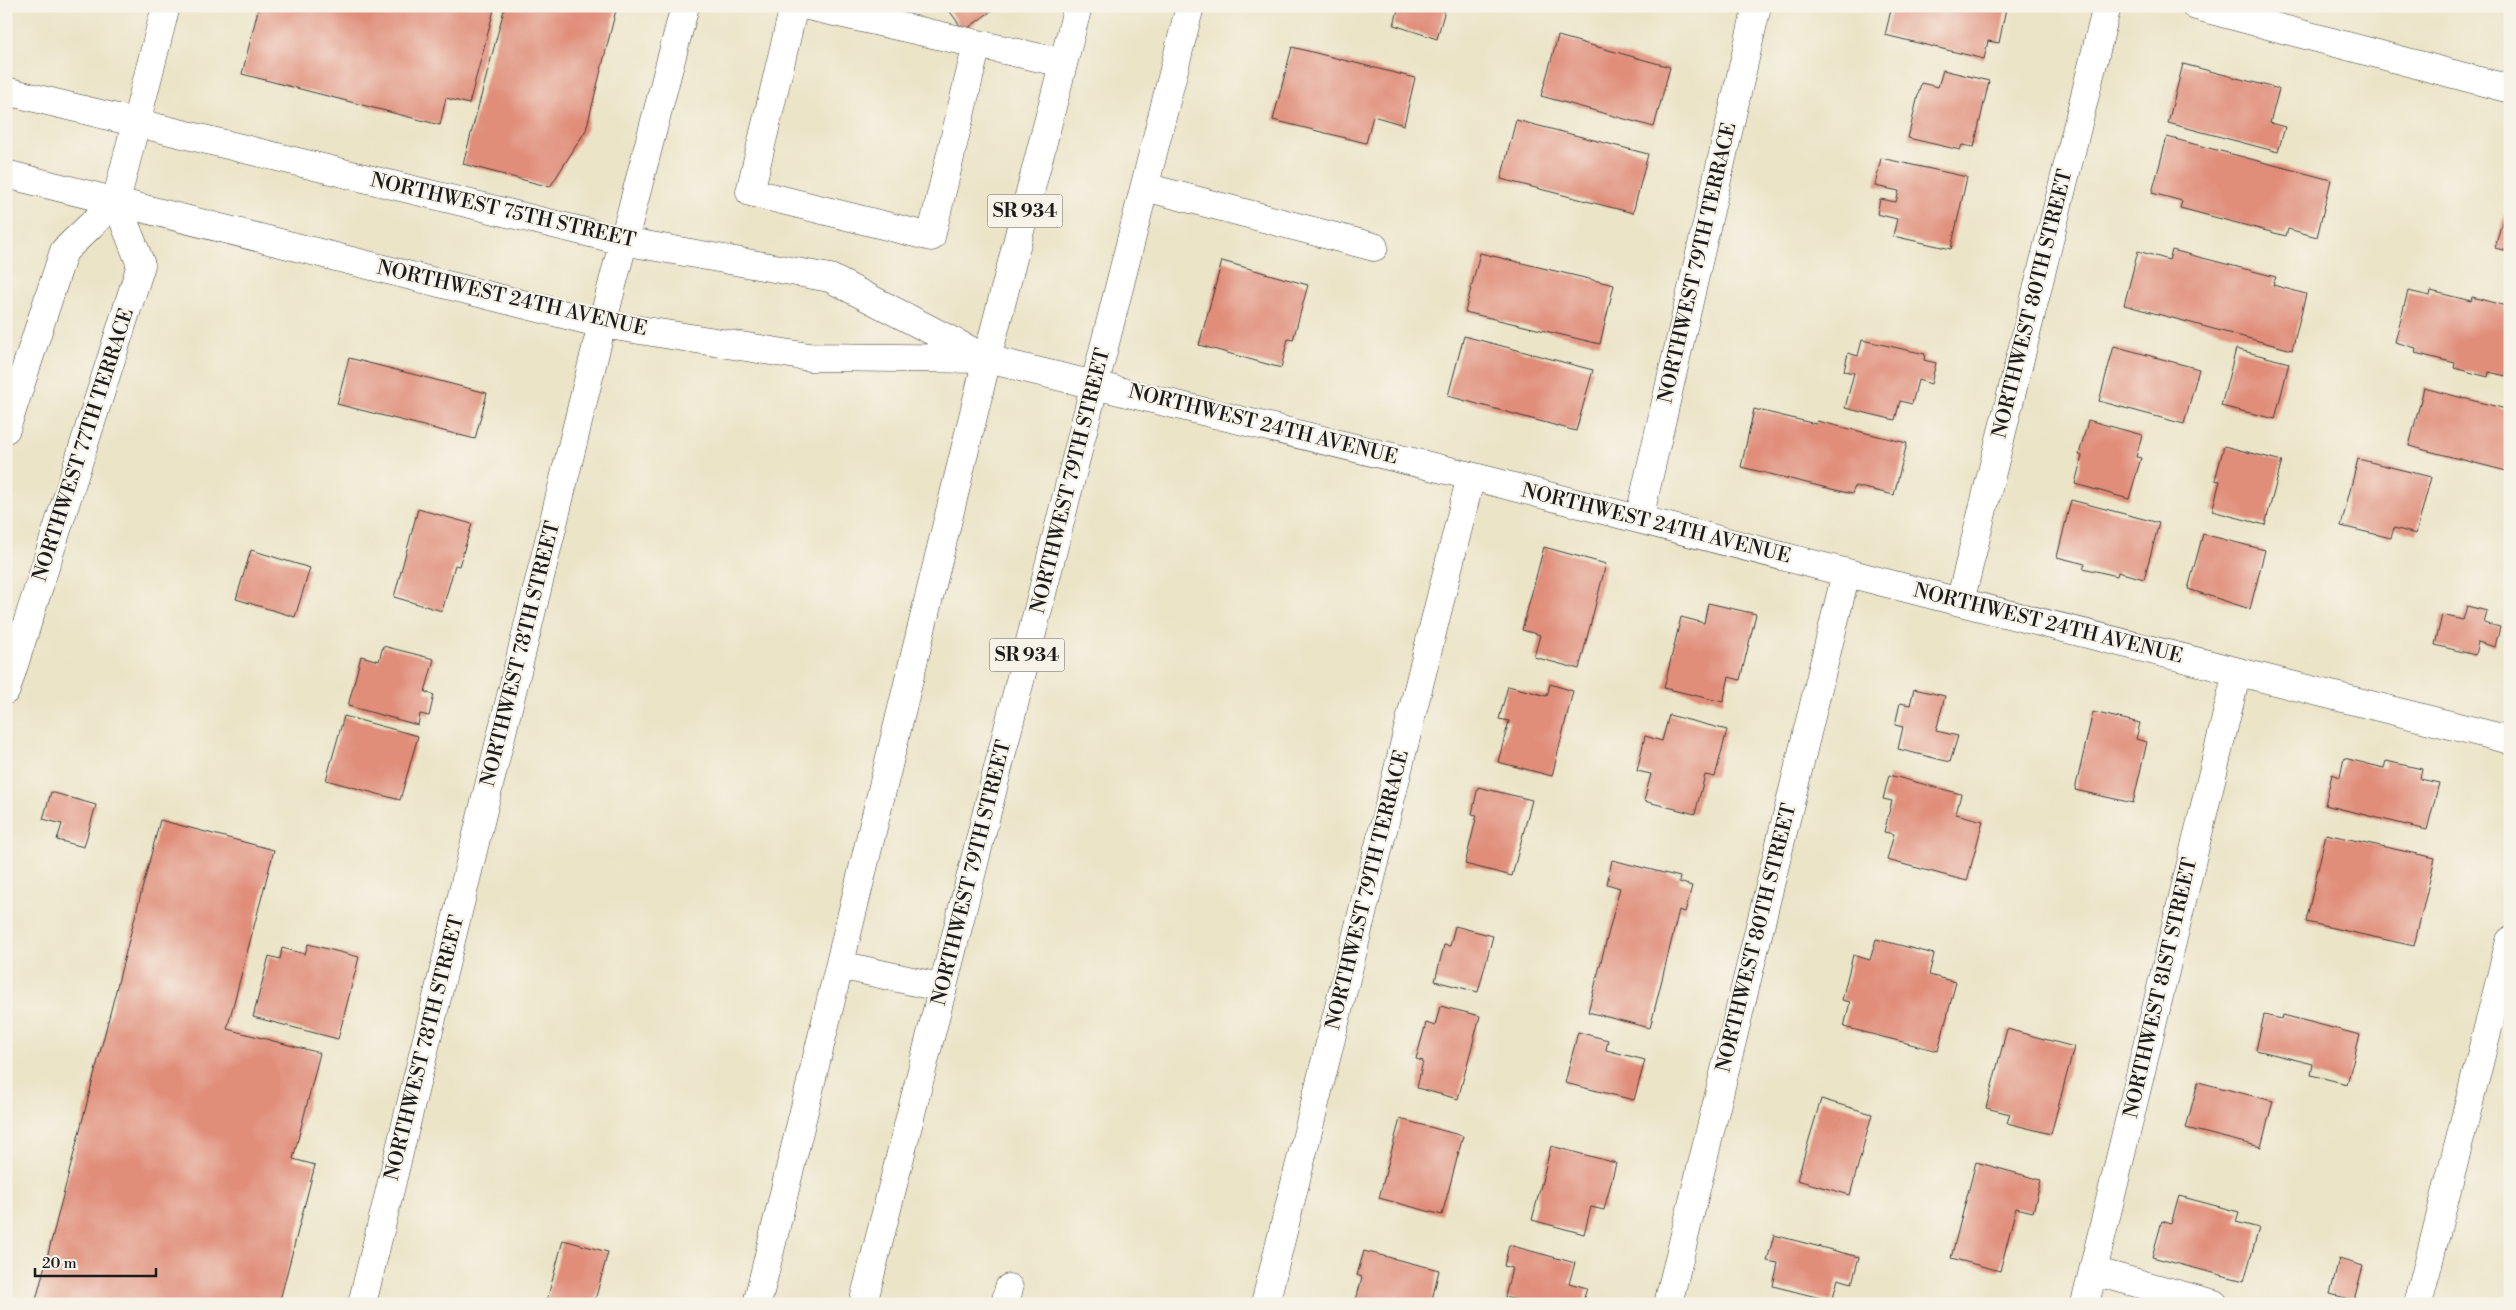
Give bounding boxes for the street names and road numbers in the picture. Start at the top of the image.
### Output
street label: NORTHWEST 79TH TERRACE [1654,120,1742,406]
street label: NORTHWEST 80TH STREET [1987,167,2079,441]
street label: NORTHWEST 75TH STREET [368,168,638,254]
road number: SR 934 [988,195,1062,228]
street label: NORTHWEST 24TH AVENUE [375,256,649,342]
street label: NORTHWEST 77TH TERRACE [28,305,140,585]
street label: NORTHWEST 79TH STREET [1026,346,1116,616]
street label: NORTHWEST 24TH AVENUE [1126,379,1400,471]
street label: NORTHWEST 24TH AVENUE [1519,478,1793,570]
street label: NORTHWEST 78TH STREET [476,519,566,789]
street label: NORTHWEST 24TH AVENUE [1911,578,2185,670]
road number: SR 934 [990,638,1064,672]
street label: NORTHWEST 79TH STREET [927,738,1017,1008]
street label: NORTHWEST 79TH TERRACE [1321,748,1415,1032]
street label: NORTHWEST 80TH STREET [1711,801,1803,1075]
street label: NORTHWEST 81ST STREET [2119,855,2203,1121]
street label: NORTHWEST 78TH STREET [380,913,470,1183]

